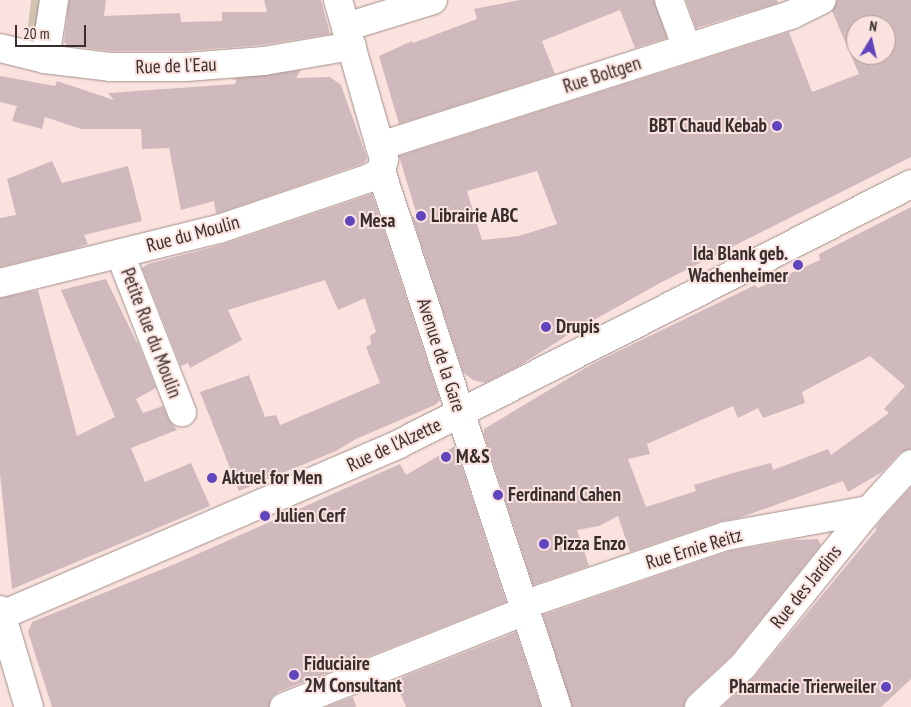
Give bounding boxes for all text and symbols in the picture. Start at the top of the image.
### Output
scale bar [18,15,89,47]
north arrow [846,15,896,65]
text: N [868,17,878,36]
text: 20 m [23,24,49,43]
street label: Rue Boltgen [560,52,644,98]
street label: Rue de l'Eau [135,53,217,79]
place label: BBT Chaud Kebab [648,115,767,137]
marker: BBT Chaud Kebab [771,120,783,132]
place label: Librairie ABC [431,205,519,227]
place label: Mesa [360,210,395,232]
marker: Librairie ABC [415,210,427,222]
street label: Rue du Moulin [144,211,242,257]
marker: Mesa [344,215,356,227]
place label: Ida Blank geb. Wachenheimer [688,243,788,287]
marker: Ida Blank geb. Wachenheimer [792,259,804,271]
street label: Petite Rue du Moulin [116,265,186,401]
street label: Avenue de la Gare [412,295,470,415]
place label: Drupis [556,316,600,338]
marker: Drupis [540,321,552,333]
street label: Rue de l'Alzette [343,413,445,477]
place label: M&S [456,446,490,468]
marker: M&S [440,451,452,463]
place label: Aktuel for Men [222,467,322,489]
marker: Aktuel for Men [206,472,218,484]
place label: Ferdinand Cahen [508,484,621,506]
marker: Ferdinand Cahen [492,489,504,501]
place label: Julien Cerf [275,505,345,527]
marker: Julien Cerf [259,510,271,522]
street label: Rue Ernie Reitz [643,524,745,574]
place label: Pizza Enzo [554,533,626,555]
marker: Pizza Enzo [538,538,550,550]
street label: Rue des Jardins [766,541,846,633]
place label: Fiduciaire 2M Consultant [304,653,402,697]
marker: Fiduciaire 2M Consultant [288,669,300,681]
place label: Pharmacie Trierweiler [729,676,876,698]
marker: Pharmacie Trierweiler [880,681,892,693]

